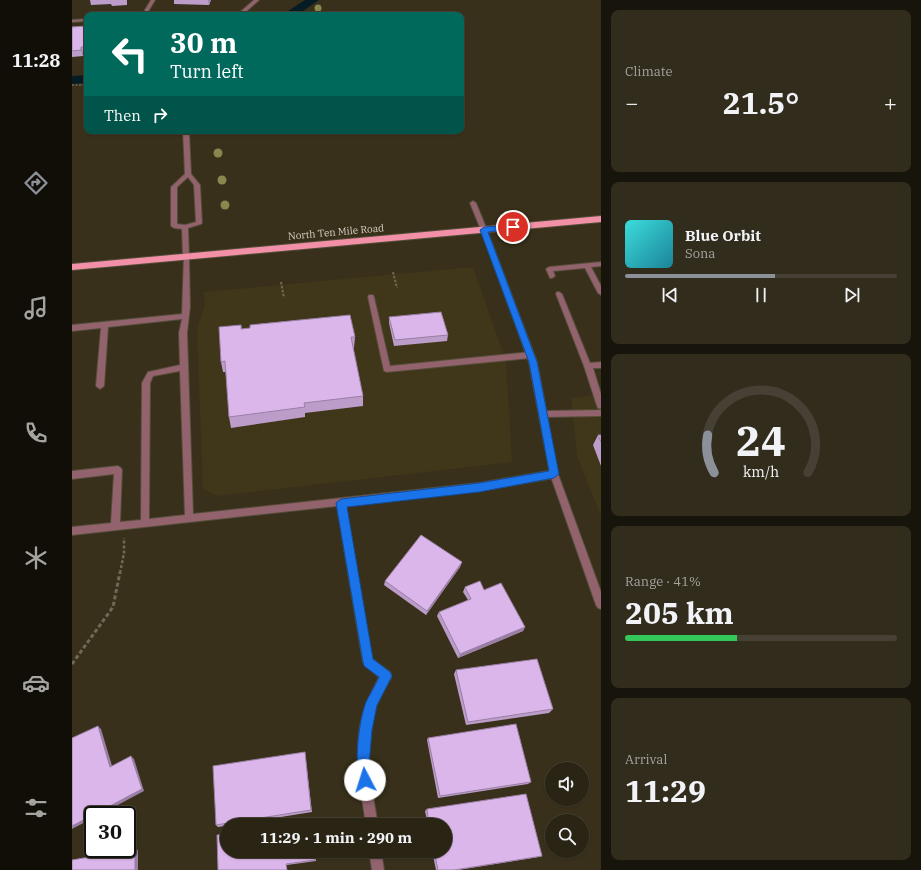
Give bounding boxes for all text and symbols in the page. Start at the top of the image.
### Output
text: 30 m [170,24,237,61]
icon: left [104,28,156,80]
text: 11:28 [12,49,60,72]
text: Turn left [170,60,244,83]
text: Climate [625,63,672,80]
text: 21.5° [723,83,799,122]
text: − [625,88,638,117]
text: + [884,88,897,117]
icon: right [149,104,171,126]
text: Then [104,106,141,125]
icon: directions [22,169,50,197]
pin [496,210,530,244]
icon: arrive [502,216,524,238]
street label: North Ten Mile Road [287,221,385,243]
text: Blue Orbit [685,226,761,245]
text: Sona [685,245,715,262]
icon: previous [659,284,681,306]
icon: pause [750,284,772,306]
icon: next [841,284,863,306]
icon: music [22,294,50,322]
text: 24 [736,413,786,467]
icon: phone [22,419,50,447]
text: km/h [743,462,779,481]
icon: climate [22,544,50,572]
text: Range · 41% [625,573,701,590]
text: 205 km [625,593,734,632]
icon: car [22,669,50,697]
text: Arrival [625,751,667,768]
position arrow [344,759,386,801]
map controls [545,762,589,858]
button: sound [545,762,589,806]
text: 11:29 [625,771,706,810]
icon: filters [22,794,50,822]
speed limit sign: 30 [84,806,136,858]
button: search [545,814,589,858]
text: 11:29 · 1 min · 290 m [260,828,412,847]

